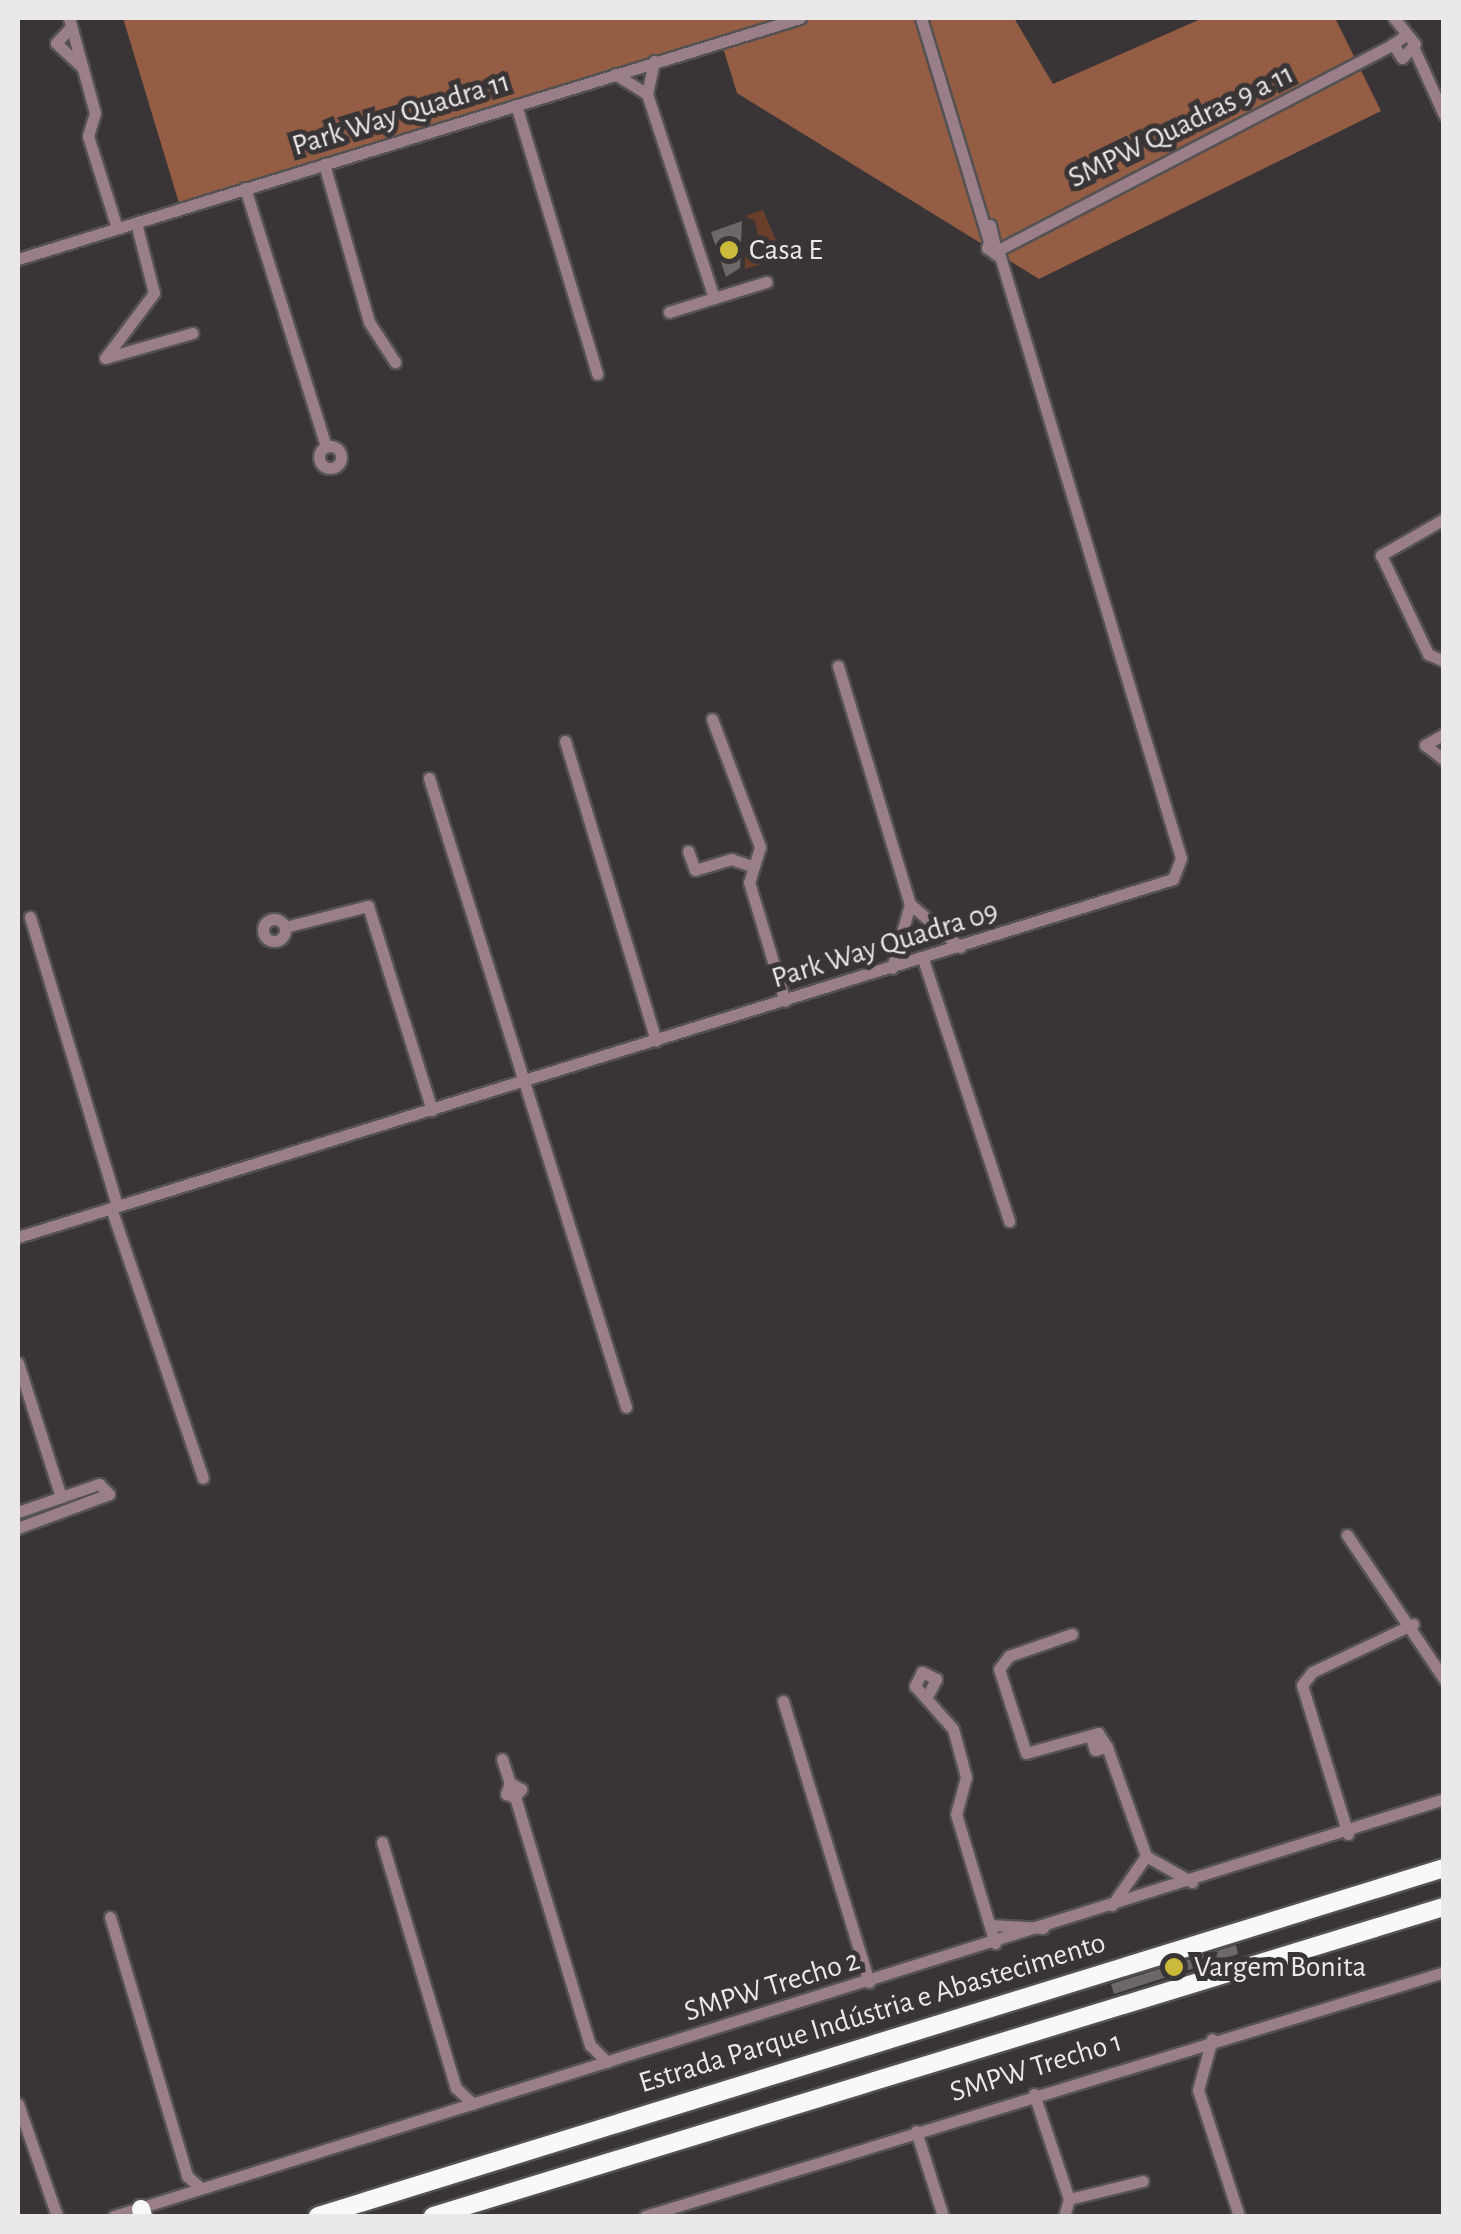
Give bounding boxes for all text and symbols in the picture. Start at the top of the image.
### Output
street label: SMPW Quadras 9 a 11 [1062,56,1300,196]
street label: Park Way Quadra 11 [288,64,514,164]
place label: Casa E [749,232,823,268]
marker: Casa E [718,239,740,261]
street label: Park Way Quadra 09 [767,893,1003,997]
street label: Estrada Parque Indústria e Abastecimento [634,1925,1110,2101]
street label: SMPW Trecho 2 [680,1942,864,2030]
place label: Vargem Bonita [1194,1949,1366,1985]
marker: Vargem Bonita [1163,1956,1185,1978]
street label: SMPW Trecho 1 [946,2024,1126,2110]

